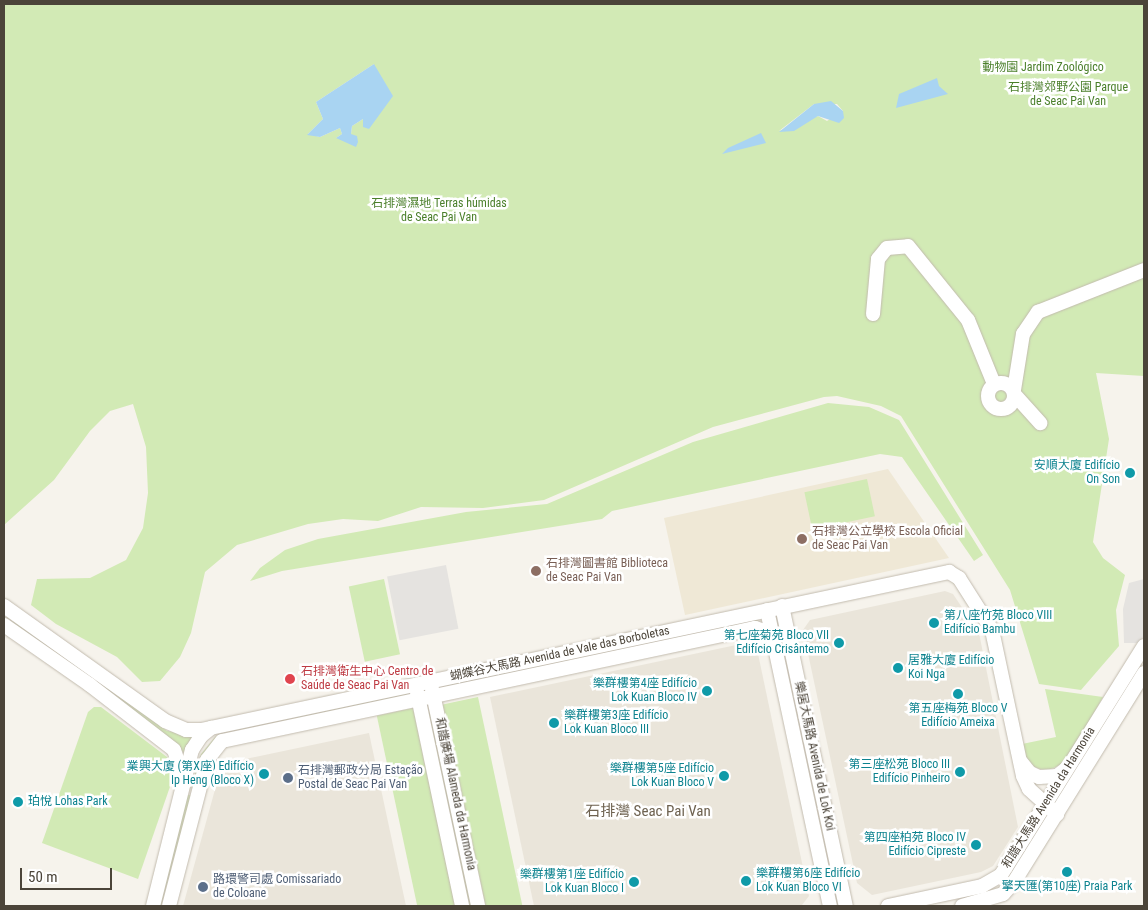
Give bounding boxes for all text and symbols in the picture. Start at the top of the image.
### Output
park label: 動物園 Jardim Zoológico [982,61,1104,75]
park label: 石排灣郊野公園 Parque de Seac Pai Van [1008,81,1128,109]
park label: 石排灣濕地 Terras húmidas de Seac Pai Van [371,197,507,225]
place label: 安順大廈 Edifício On Son [1034,459,1120,487]
marker: 安順大廈 Edifício On Son [1124,467,1136,479]
place label: 石排灣公立學校 Escola Oficial de Seac Pai Van [812,525,963,553]
marker: 石排灣公立學校 Escola Oficial de Seac Pai Van [796,533,808,545]
place label: 石排灣圖書館 Biblioteca de Seac Pai Van [546,557,668,585]
marker: 石排灣圖書館 Biblioteca de Seac Pai Van [530,565,542,577]
place label: 第八座竹苑 Bloco VIII Edifício Bambu [944,609,1052,637]
marker: 第八座竹苑 Bloco VIII Edifício Bambu [928,617,940,629]
street label: 蝴蝶谷大馬路 Avenida de Vale das Borboletas [449,624,671,684]
place label: 第七座菊苑 Bloco VII Edifício Crisântemo [724,629,829,657]
marker: 第七座菊苑 Bloco VII Edifício Crisântemo [833,637,845,649]
place label: 居雅大廈 Edifício Koi Nga [908,654,994,682]
marker: 居雅大廈 Edifício Koi Nga [892,662,904,674]
place label: 石排灣衛生中心 Centro de Saúde de Seac Pai Van [301,665,433,693]
marker: 石排灣衛生中心 Centro de Saúde de Seac Pai Van [283,672,297,686]
place label: 樂群樓第4座 Edifício Lok Kuan Bloco IV [593,677,697,705]
street label: 樂居大馬路 Avenida de Lok Koi [791,680,837,832]
marker: 樂群樓第4座 Edifício Lok Kuan Bloco IV [701,685,713,697]
marker: 第五座梅苑 Bloco V Edifício Ameixa [952,688,964,700]
place label: 第五座梅苑 Bloco V Edifício Ameixa [908,702,1008,730]
place label: 樂群樓第3座 Edifício Lok Kuan Bloco III [564,709,668,737]
street label: 和諧廣場 Alameda da Harmonia [432,716,478,872]
marker: 樂群樓第3座 Edifício Lok Kuan Bloco III [548,717,560,729]
street label: 和諧大馬路 Avenida da Harmonia [1000,725,1098,871]
place label: 第三座松苑 Bloco III Edifício Pinheiro [849,758,950,786]
place label: 業興大廈 (第X座) Edifício Ip Heng (Bloco X) [127,760,254,788]
place label: 樂群樓第5座 Edifício Lok Kuan Bloco V [610,762,714,790]
place label: 石排灣郵政分局 Estação Postal de Seac Pai Van [298,764,423,792]
marker: 第三座松苑 Bloco III Edifício Pinheiro [954,766,966,778]
marker: 業興大廈 (第X座) Edifício Ip Heng (Bloco X) [258,768,270,780]
marker: 樂群樓第5座 Edifício Lok Kuan Bloco V [718,770,730,782]
marker: 石排灣郵政分局 Estação Postal de Seac Pai Van [282,772,294,784]
place label: 珀悅 Lohas Park [28,795,108,809]
marker: 珀悅 Lohas Park [12,796,24,808]
district label: 石排灣 Seac Pai Van [585,803,711,821]
place label: 第四座柏苑 Bloco IV Edifício Cipreste [864,831,966,859]
marker: 第四座柏苑 Bloco IV Edifício Cipreste [970,839,982,851]
scale bar [22,858,115,890]
marker: 擎天匯(第10座) Praia Park [1061,866,1073,878]
place label: 樂群樓第6座 Edifício Lok Kuan Bloco VI [756,867,860,895]
text: 50 m [28,868,58,886]
place label: 樂群樓第1座 Edifício Lok Kuan Bloco I [520,868,624,896]
place label: 路環警司處 Comissariado de Coloane [213,873,341,901]
marker: 樂群樓第6座 Edifício Lok Kuan Bloco VI [740,875,752,887]
marker: 樂群樓第1座 Edifício Lok Kuan Bloco I [628,876,640,888]
place label: 擎天匯(第10座) Praia Park [1002,880,1132,894]
marker: 路環警司處 Comissariado de Coloane [197,881,209,893]

